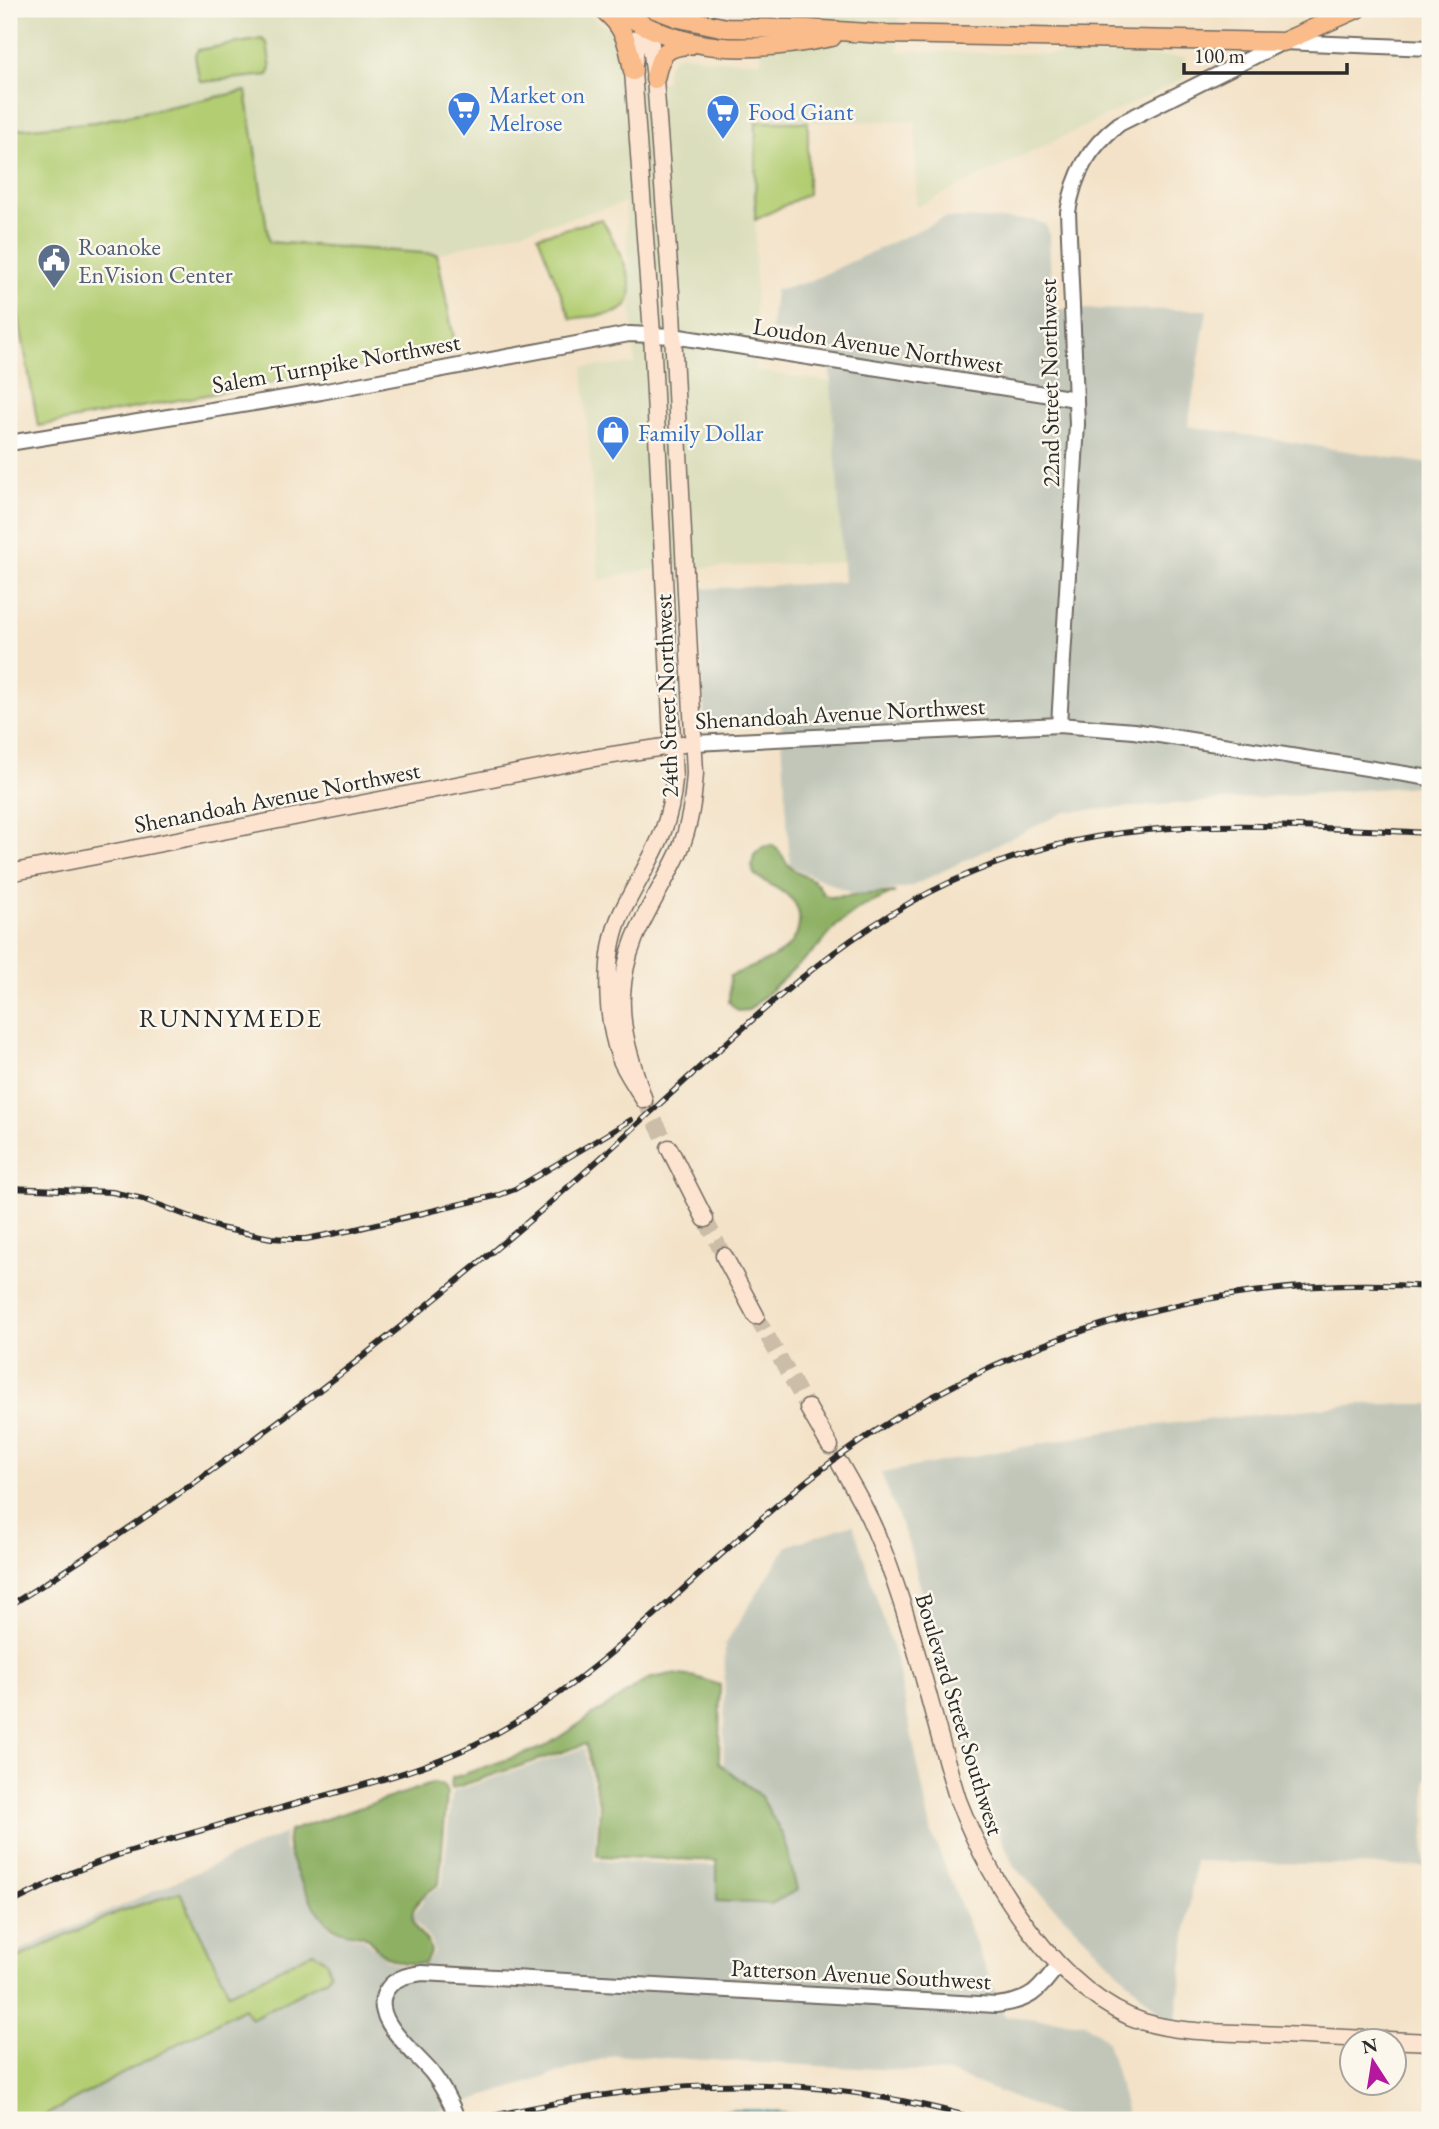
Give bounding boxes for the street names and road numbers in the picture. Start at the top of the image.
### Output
street label: 22nd Street Northwest [1032,278,1066,488]
street label: Loudon Avenue Northwest [751,310,1006,380]
street label: Salem Turnpike Northwest [210,326,463,400]
street label: 24th Street Northwest [647,593,685,798]
street label: Shenandoah Avenue Northwest [694,690,986,736]
street label: Shenandoah Avenue Northwest [131,754,423,840]
street label: Boulevard Street Southwest [908,1589,1012,1839]
street label: Patterson Avenue Southwest [730,1952,992,1996]

